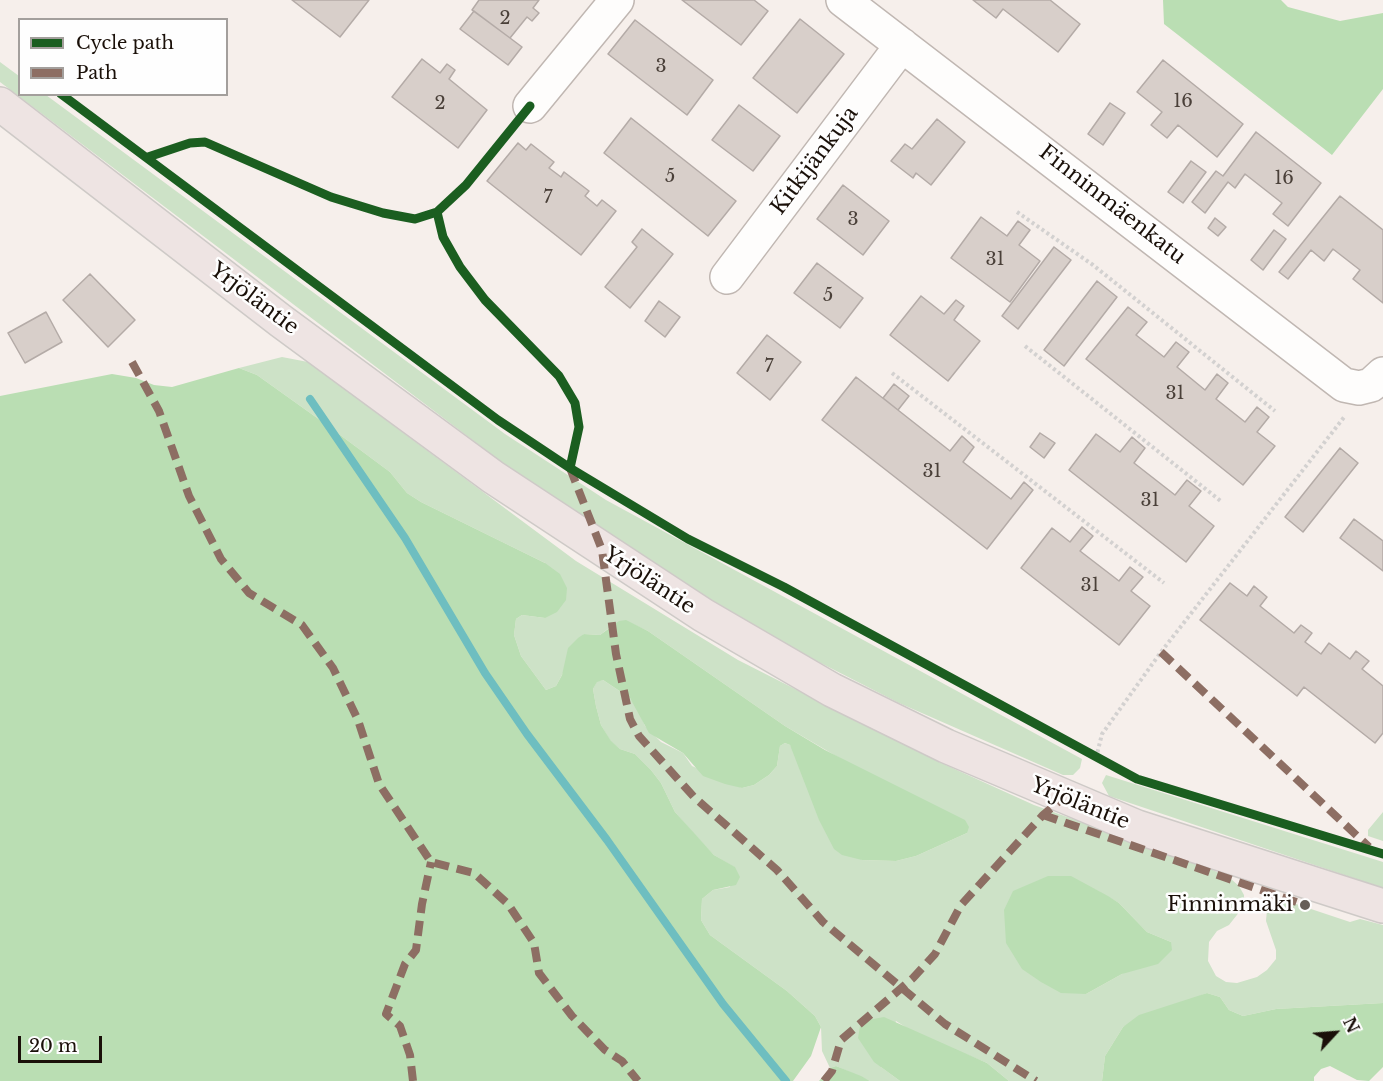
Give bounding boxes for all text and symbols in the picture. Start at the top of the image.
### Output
house number: 2 [499,8,511,30]
legend [18,18,228,96]
text: Cycle path [76,32,174,54]
house number: 3 [655,56,667,78]
text: Path [76,62,117,84]
house number: 16 [1173,91,1193,113]
house number: 2 [434,93,446,115]
street label: Kitkijänkuja [766,102,864,220]
street label: Finninmäenkatu [1034,140,1190,270]
house number: 5 [665,166,675,188]
house number: 16 [1274,168,1294,190]
house number: 7 [543,187,553,209]
house number: 3 [847,209,859,231]
house number: 31 [985,249,1005,271]
street label: Yrjöläntie [205,258,303,340]
house number: 5 [823,285,833,307]
house number: 7 [764,356,774,378]
house number: 31 [1165,383,1185,405]
house number: 31 [922,461,942,483]
house number: 31 [1140,490,1160,512]
street label: Yrjöläntie [598,542,700,620]
house number: 31 [1080,575,1100,597]
street label: Yrjöläntie [1027,773,1133,835]
place label: Finninmäki [1167,892,1293,918]
marker: Finninmäki [1298,898,1312,912]
north arrow [1305,1003,1365,1063]
text: N [1339,1014,1363,1036]
scale bar [21,1024,105,1062]
text: 20 m [29,1035,77,1057]

